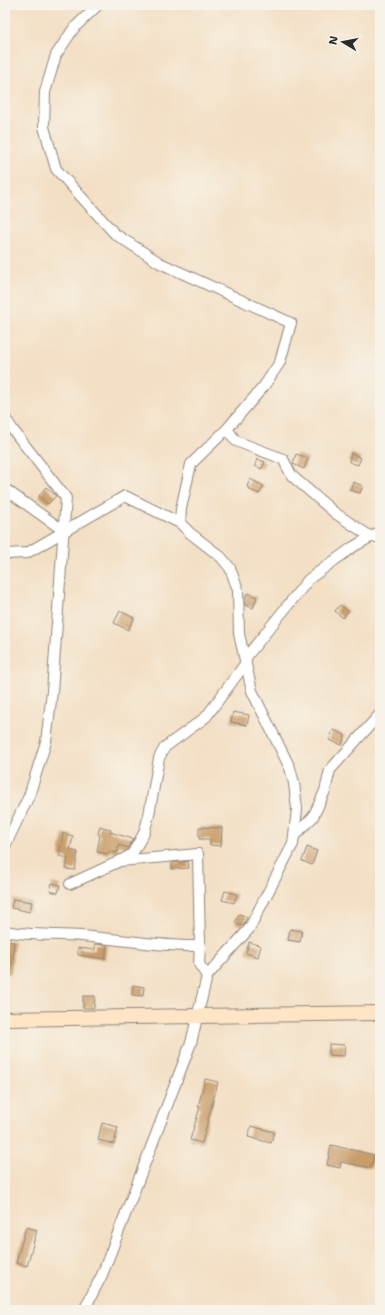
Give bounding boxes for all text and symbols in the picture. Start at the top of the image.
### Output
north arrow [323,22,363,62]
text: N [326,34,342,46]

